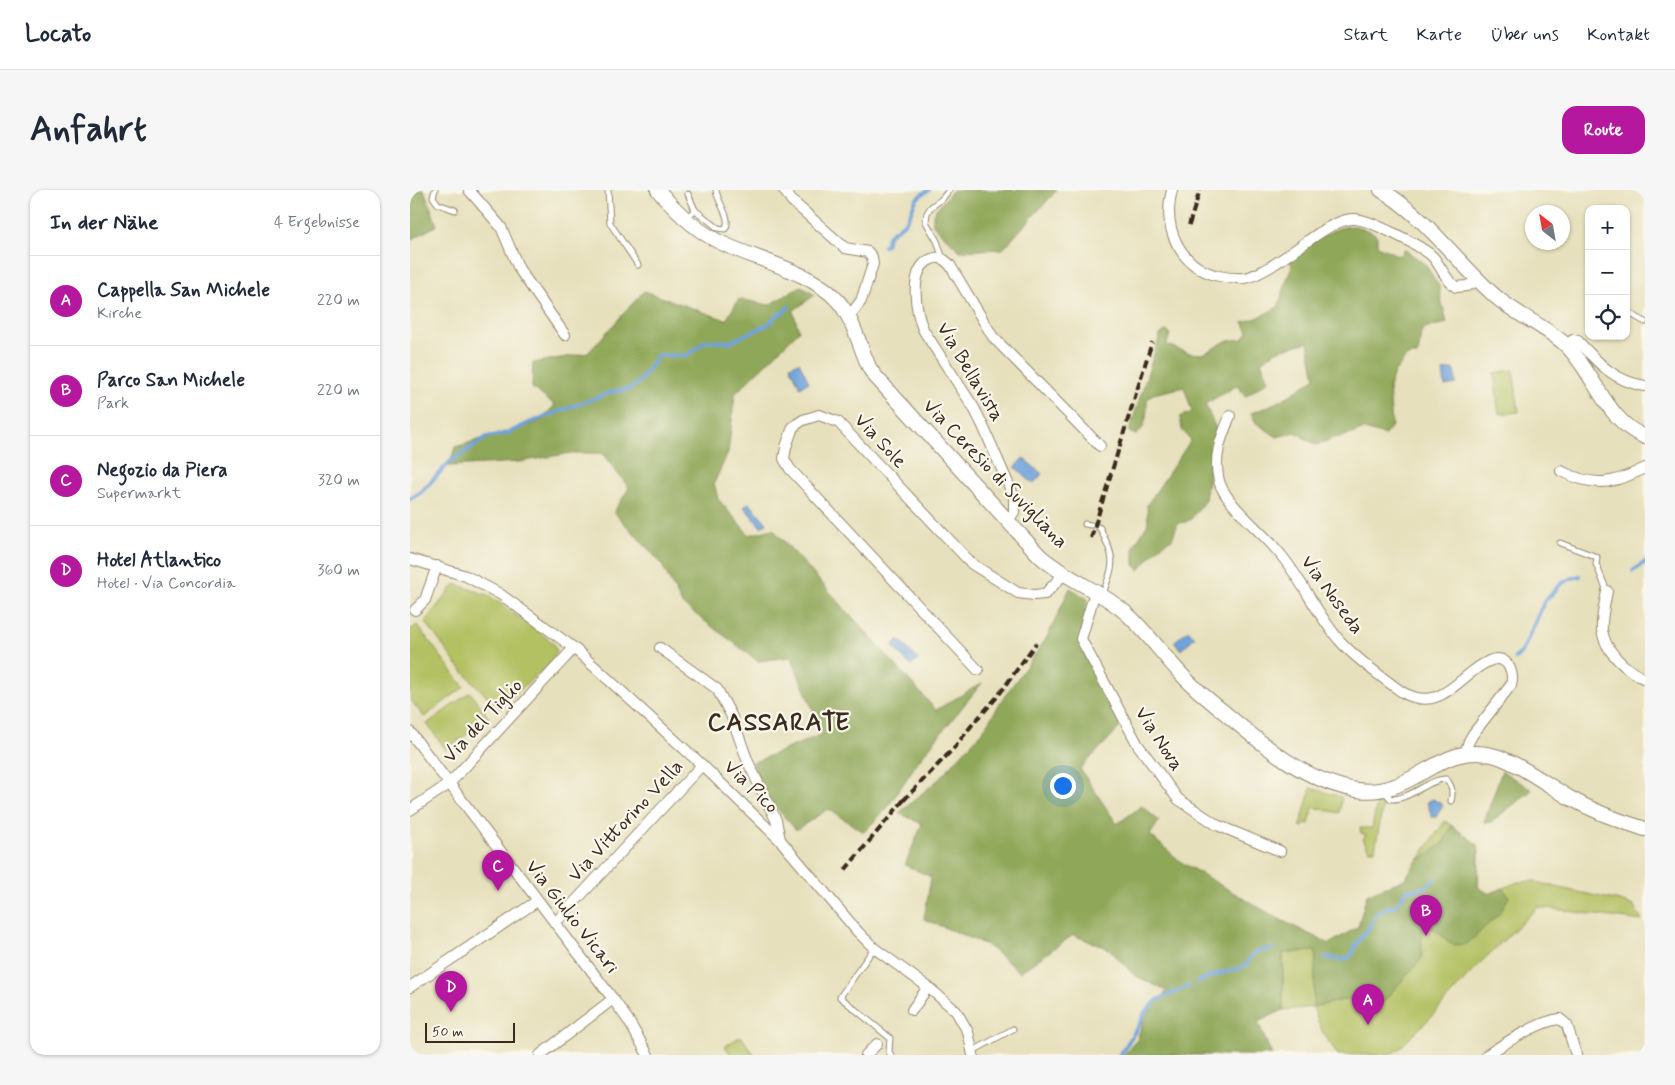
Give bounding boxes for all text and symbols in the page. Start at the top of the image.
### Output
text: Locato [25,19,91,50]
text: Start [1344,23,1388,47]
text: Karte [1416,23,1462,47]
text: Über uns [1490,23,1559,47]
text: Kontakt [1587,23,1650,47]
button: Route [1562,106,1645,154]
text: Anfahrt [30,107,147,153]
north arrow [1525,205,1570,250]
map controls [1585,205,1630,340]
button: + [1585,205,1630,250]
text: In der Nähe [50,209,158,237]
text: 4 Ergebnisse [274,212,360,233]
button: − [1585,250,1630,295]
text: Cappella San Michele [97,278,270,303]
text: A [61,290,71,311]
text: 220 m [317,290,360,311]
button: locate [1585,295,1630,340]
text: Kirche [97,303,142,324]
street label: Via Bellavista [930,317,1010,427]
text: Parco San Michele [97,368,245,393]
text: B [61,380,71,401]
text: 220 m [317,380,360,401]
text: Park [97,393,129,414]
street label: Via Ceresio di Suvigliana [916,393,1074,555]
street label: Via Sole [848,408,913,475]
text: Negozio da Piera [97,458,227,483]
text: C [60,470,72,491]
text: 320 m [318,470,360,491]
text: Supermarkt [97,483,181,504]
text: Hotel Atlantico [97,548,221,573]
street label: Via Noseda [1294,550,1370,640]
text: D [60,560,72,581]
text: 360 m [317,560,360,581]
text: Hotel · Via Concordia [97,573,236,594]
street label: Via del Tiglio [437,673,529,769]
street label: Via Nova [1128,702,1190,776]
district label: CASSARATE [708,707,850,740]
street label: Via Vittorino Vella [562,754,690,888]
street label: Via Pico [718,754,784,820]
your location [1050,773,1076,799]
pin: C [482,850,514,891]
street label: Via Giulio Vicari [519,854,625,980]
pin: B [1410,895,1442,936]
pin: D [435,971,467,1012]
pin: A [1352,984,1384,1025]
scale bar [425,1020,515,1043]
text: 50 m [432,1023,463,1041]

